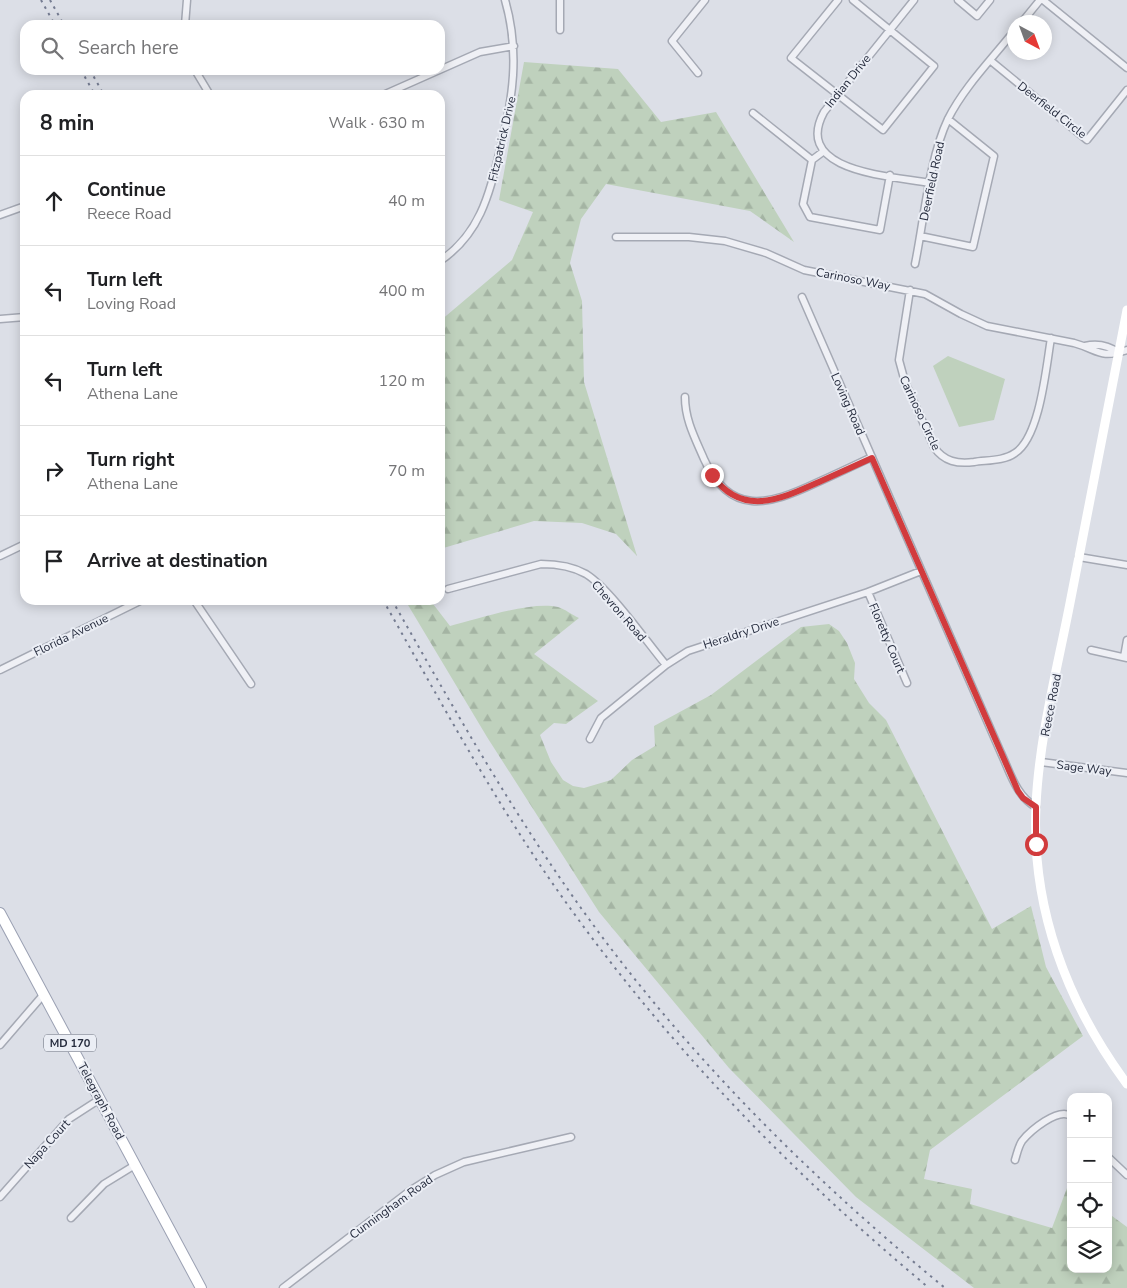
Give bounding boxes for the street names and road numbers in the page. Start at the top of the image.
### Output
street label: Indian Drive [822,51,874,111]
street label: Deerfield Circle [1014,78,1090,142]
street label: Fitzpatrick Drive [484,95,520,183]
street label: Deerfield Road [916,140,948,222]
street label: Carinoso Way [815,264,892,294]
street label: Loving Road [827,370,869,438]
street label: Carinoso Circle [896,373,944,453]
street label: Chevron Road [588,577,650,645]
street label: Floretty Court [865,600,909,676]
street label: Florida Avenue [31,610,111,660]
street label: Heraldry Drive [701,613,781,653]
street label: Reece Road [1037,672,1065,738]
street label: Sage Way [1056,757,1113,779]
road number: MD 170 [44,1034,96,1052]
street label: Telegraph Road [74,1060,128,1142]
street label: Napa Court [20,1115,74,1172]
street label: Cunningham Road [346,1171,436,1243]

